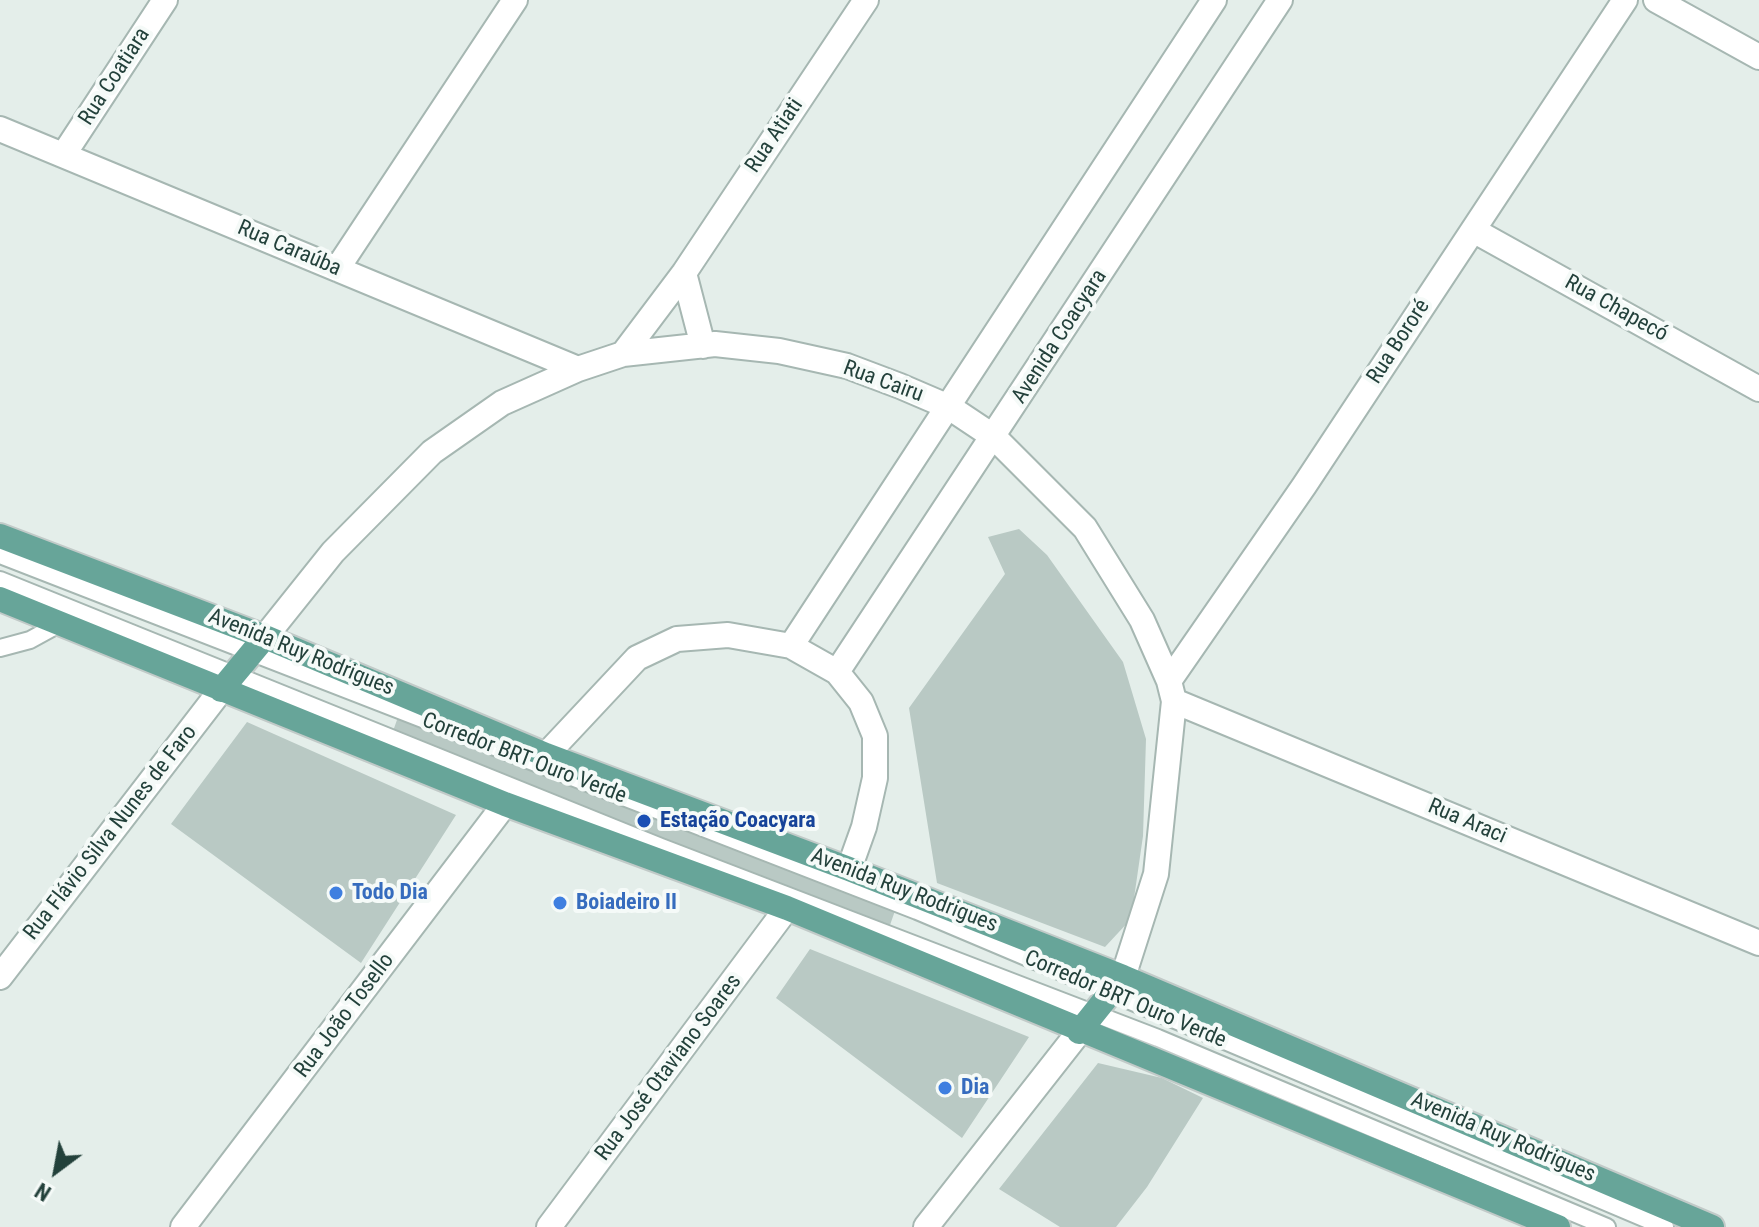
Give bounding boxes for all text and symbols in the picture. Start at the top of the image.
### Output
street label: Rua Coatiara [74,23,156,131]
street label: Rua Atiati [741,94,809,178]
street label: Rua Caraúba [233,215,345,283]
street label: Avenida Coacyara [1007,265,1113,409]
street label: Rua Chapecó [1560,270,1672,348]
street label: Rua Bororé [1362,295,1436,389]
street label: Rua Cairu [839,355,927,409]
street label: Avenida Ruy Rodrigues [204,604,398,702]
street label: Corredor BRT Ouro Verde [418,708,630,810]
street label: Rua Flávio Silva Nunes de Faro [19,720,203,946]
street label: Rua Araci [1424,794,1510,850]
place label: Estação Coacyara [660,808,816,834]
marker: Estação Coacyara [635,812,653,830]
street label: Avenida Ruy Rodrigues [807,843,1001,939]
place label: Todo Dia [352,880,428,906]
marker: Todo Dia [327,884,345,902]
place label: Boiadeiro II [576,890,677,916]
marker: Boiadeiro II [551,894,569,912]
street label: Corredor BRT Ouro Verde [1020,946,1230,1054]
street label: Rua João Tosello [290,949,400,1083]
street label: Rua José Otaviano Soares [590,970,748,1166]
place label: Dia [961,1075,989,1101]
marker: Dia [936,1079,954,1097]
street label: Avenida Ruy Rodrigues [1407,1087,1599,1189]
north arrow [16,1131,96,1211]
text: N [31,1178,55,1206]

